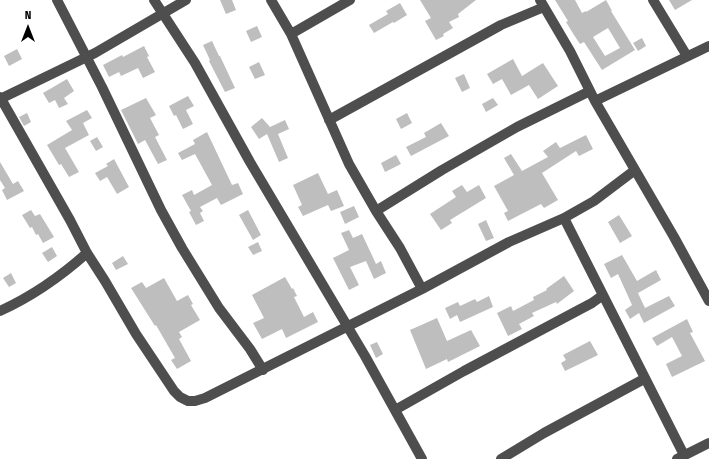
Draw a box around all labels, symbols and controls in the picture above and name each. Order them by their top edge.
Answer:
north arrow [8,8,48,48]
text: N [25,9,31,22]

